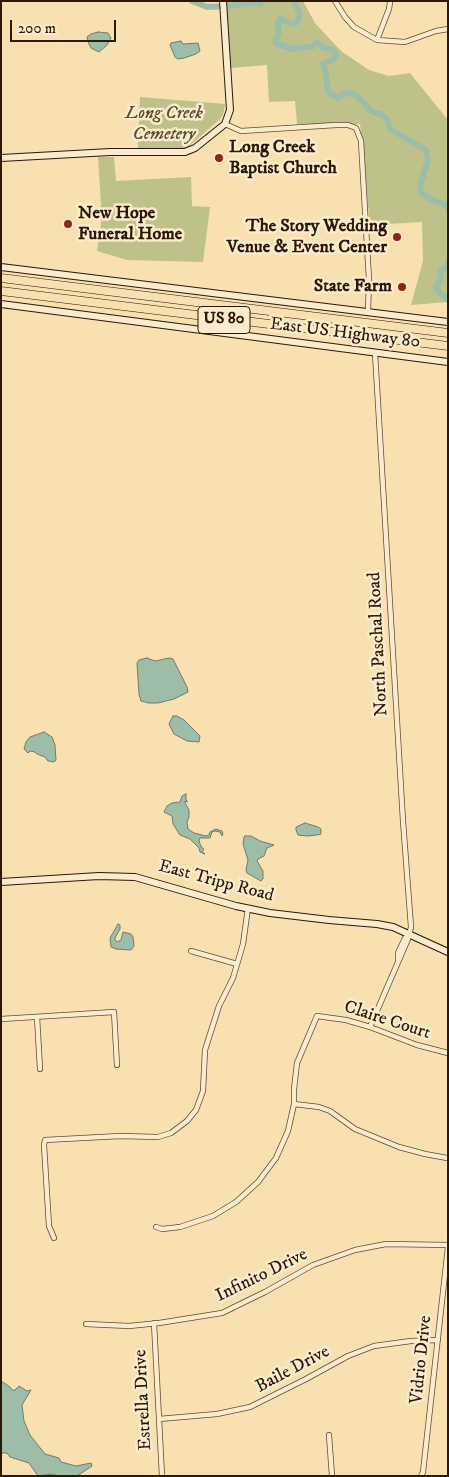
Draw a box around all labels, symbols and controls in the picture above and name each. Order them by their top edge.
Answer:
scale bar [12,10,119,42]
text: 200 m [18,19,56,38]
park label: Long Creek Cemetery [125,103,203,146]
place label: Long Creek Baptist Church [229,137,337,180]
marker: Long Creek Baptist Church [213,152,225,164]
place label: New Hope Funeral Home [78,203,182,245]
place label: The Story Wedding Venue & Event Center [227,216,387,258]
marker: New Hope Funeral Home [62,218,74,230]
marker: The Story Wedding Venue & Event Center [391,231,403,243]
place label: State Farm [314,276,392,298]
marker: State Farm [396,281,408,293]
road number: US 80 [198,306,250,334]
street label: East US Highway 80 [269,314,421,354]
street label: North Paschal Road [364,571,394,717]
street label: East Tripp Road [156,856,276,908]
street label: Claire Court [341,997,433,1045]
street label: Infinito Drive [213,1245,311,1307]
street label: Vidrio Drive [407,1315,437,1405]
street label: Baile Drive [252,1342,334,1398]
street label: Estrella Drive [131,1349,157,1451]

